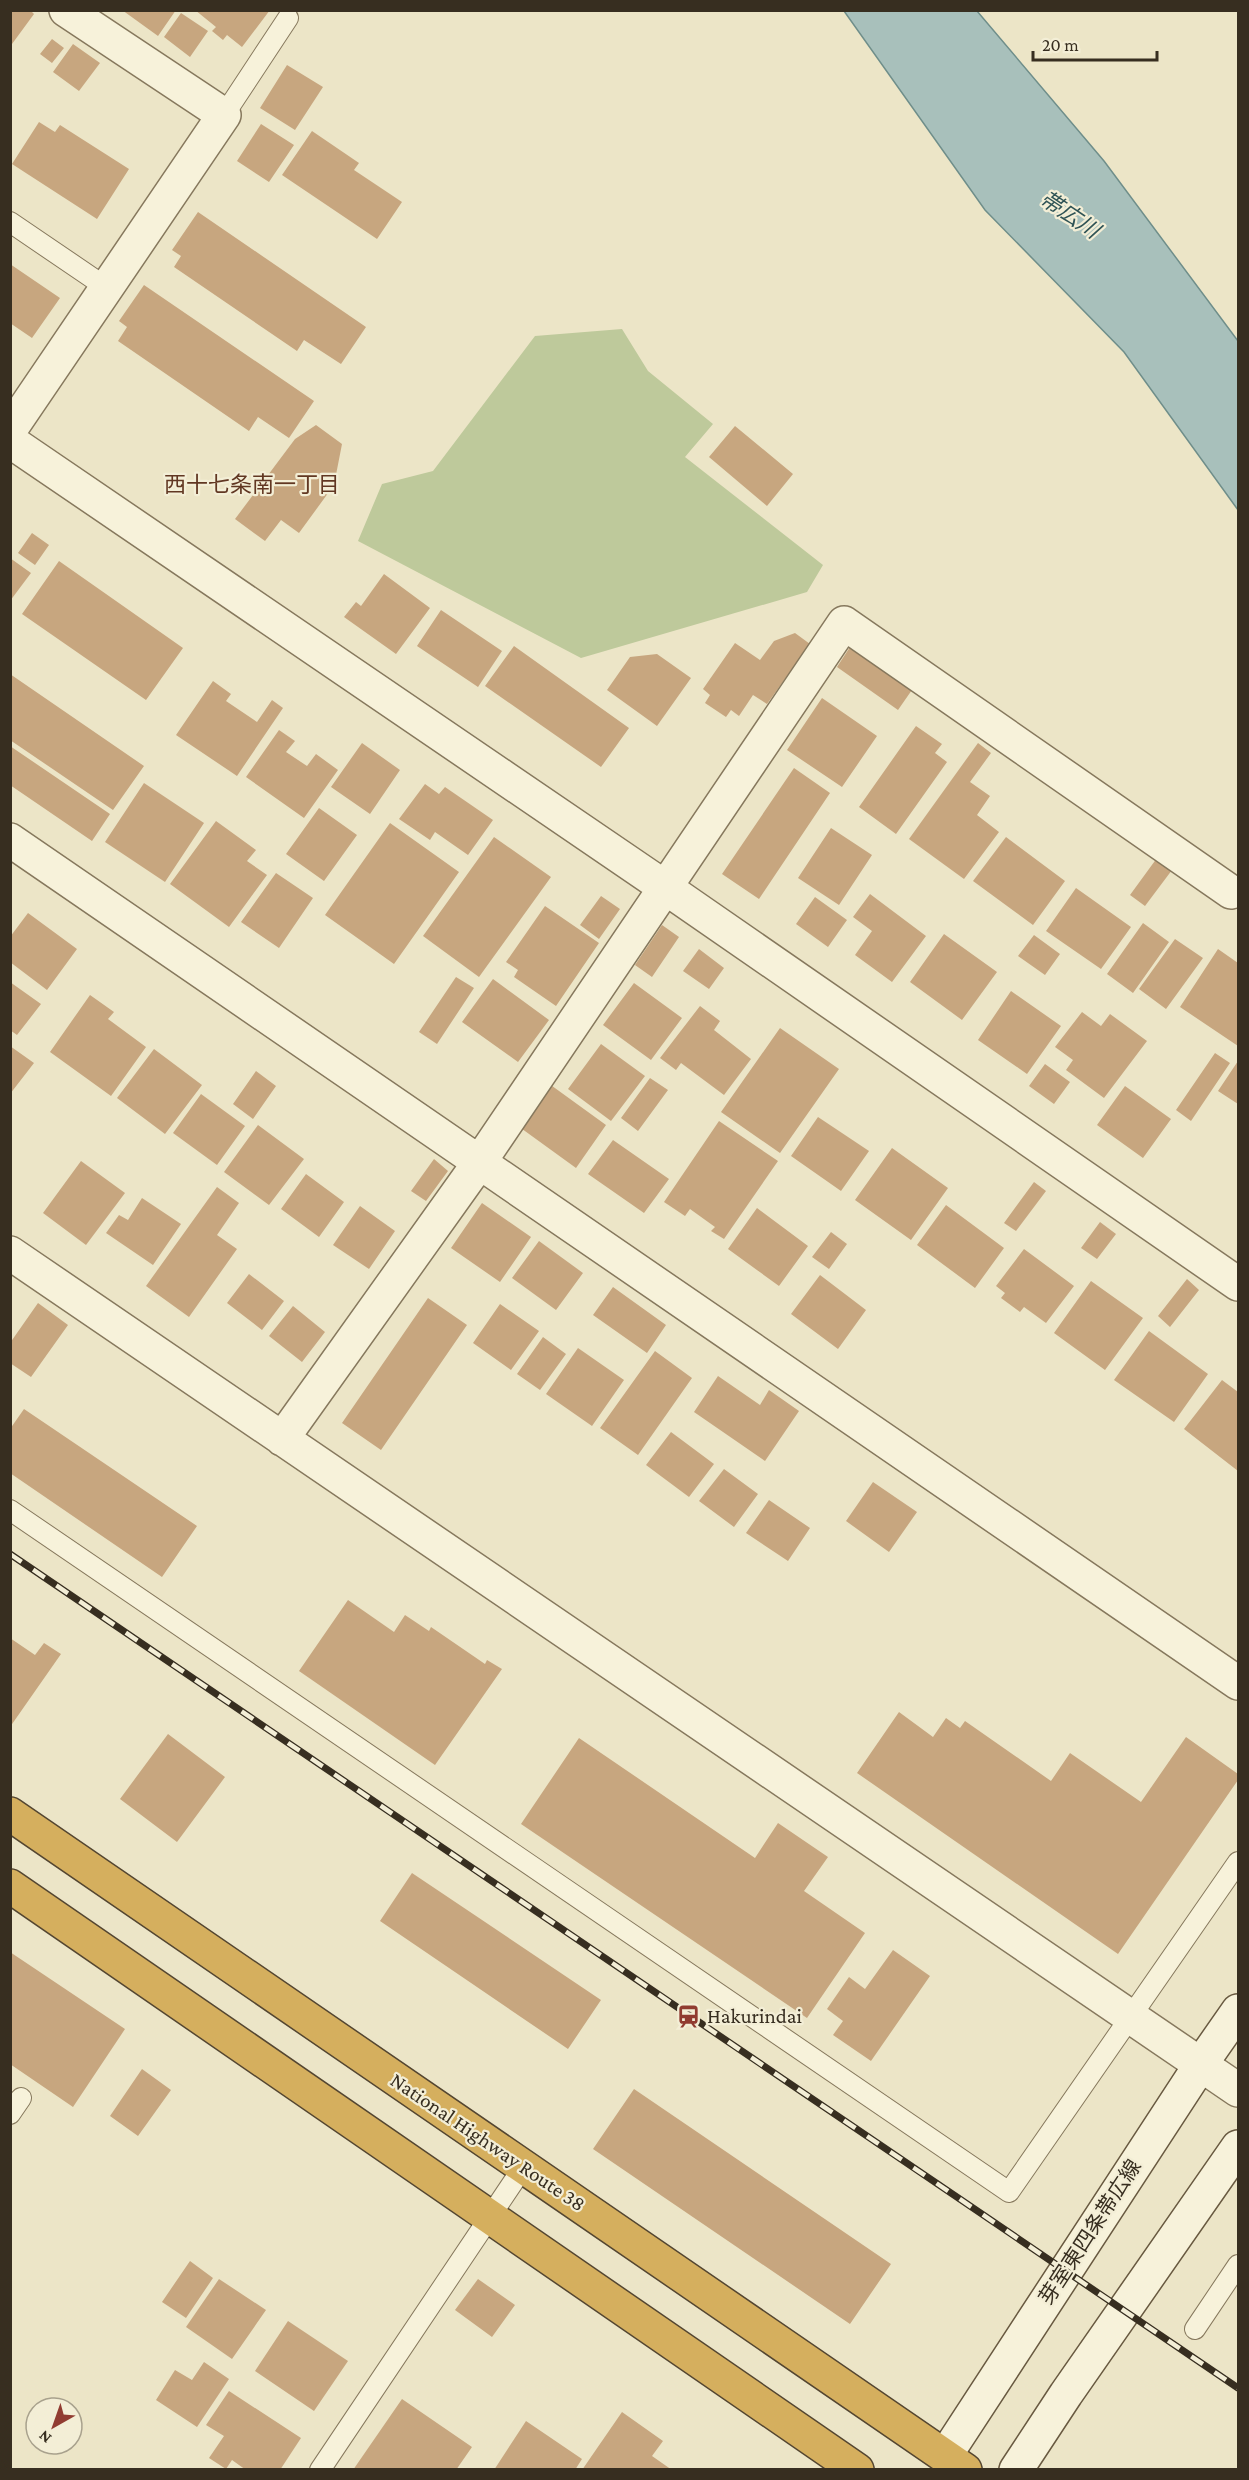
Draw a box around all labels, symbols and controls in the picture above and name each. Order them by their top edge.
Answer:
scale bar [1033,24,1158,62]
text: 20 m [1042,35,1079,55]
water label: 帯広川 [1035,186,1106,244]
district label: 西十七条南一丁目 [164,472,340,497]
station icon: Hakurindai [676,2003,702,2029]
place label: Hakurindai [707,2004,803,2028]
street label: National Highway Route 38 [386,2068,590,2216]
street label: 芽室東四条帯広線 [1034,2155,1146,2309]
north arrow [24,2396,84,2456]
text: N [35,2427,54,2447]

